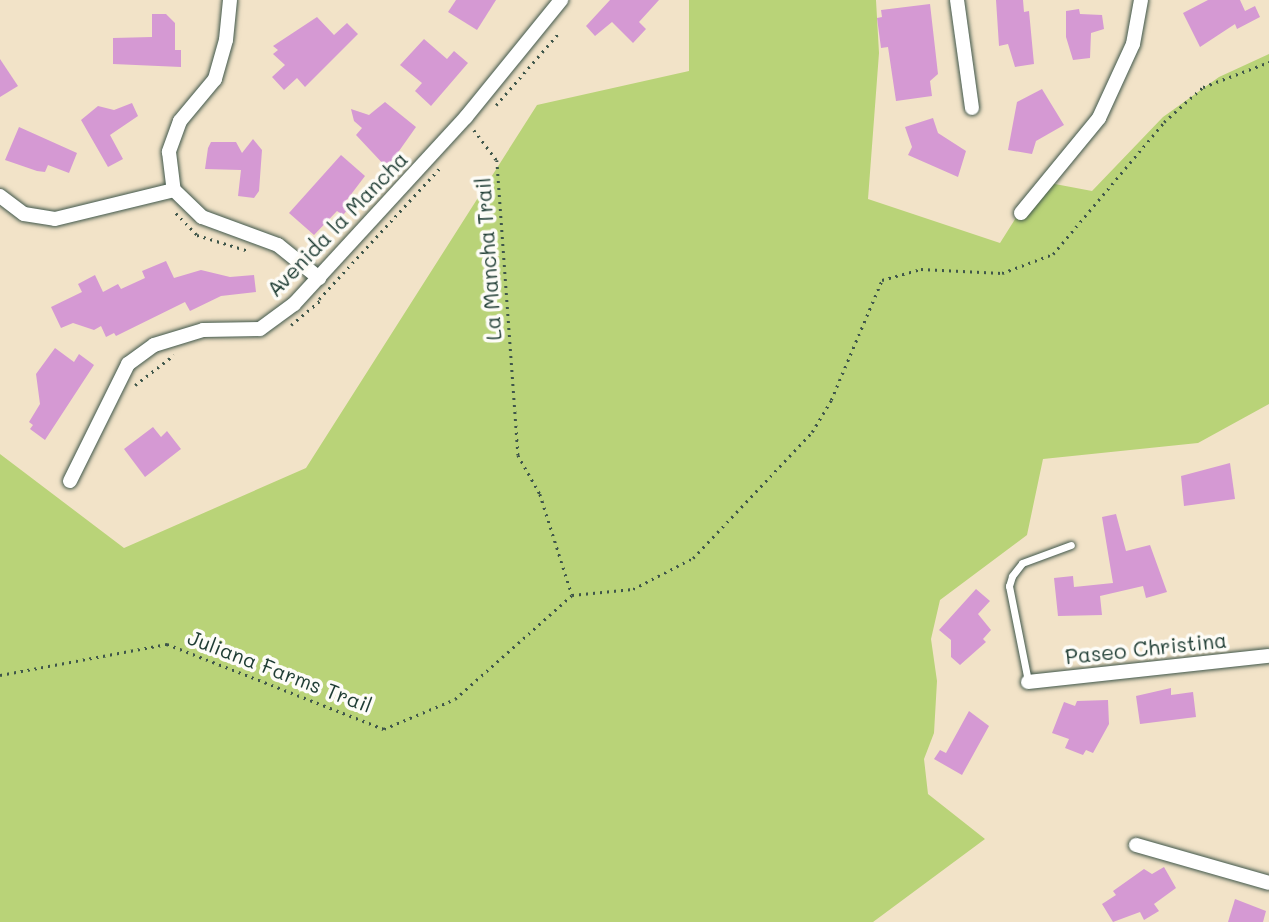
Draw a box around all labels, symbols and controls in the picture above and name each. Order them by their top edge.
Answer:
street label: Avenida la Mancha [261,146,413,302]
street label: La Mancha Trail [470,177,506,341]
street label: Juliana Farms Trail [184,624,376,718]
street label: Paseo Christina [1064,627,1228,669]

